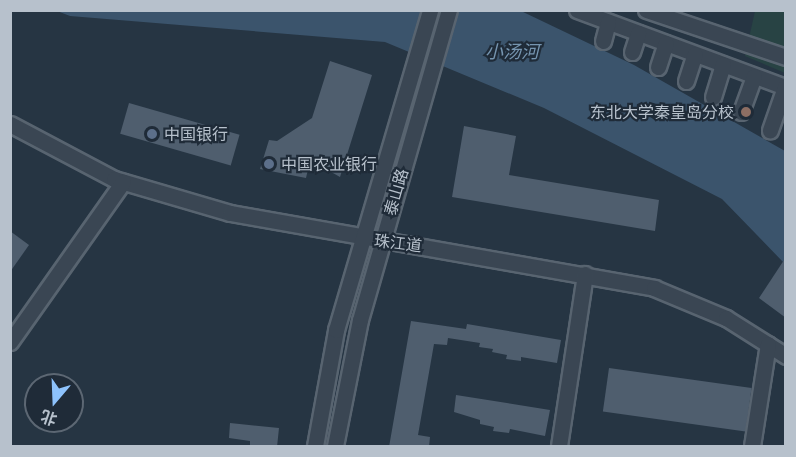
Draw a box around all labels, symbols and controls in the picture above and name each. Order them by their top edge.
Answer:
water label: 小汤河 [485,40,539,62]
place label: 东北大学秦皇岛分校 [590,102,734,122]
marker: 东北大学秦皇岛分校 [739,105,753,119]
place label: 中国银行 [164,124,228,144]
marker: 中国银行 [145,127,159,141]
place label: 中国农业银行 [281,154,377,174]
marker: 中国农业银行 [262,157,276,171]
street label: 泰山路 [380,166,412,218]
street label: 珠江道 [373,231,423,255]
north arrow [24,373,84,433]
text: 北 [38,407,59,430]

